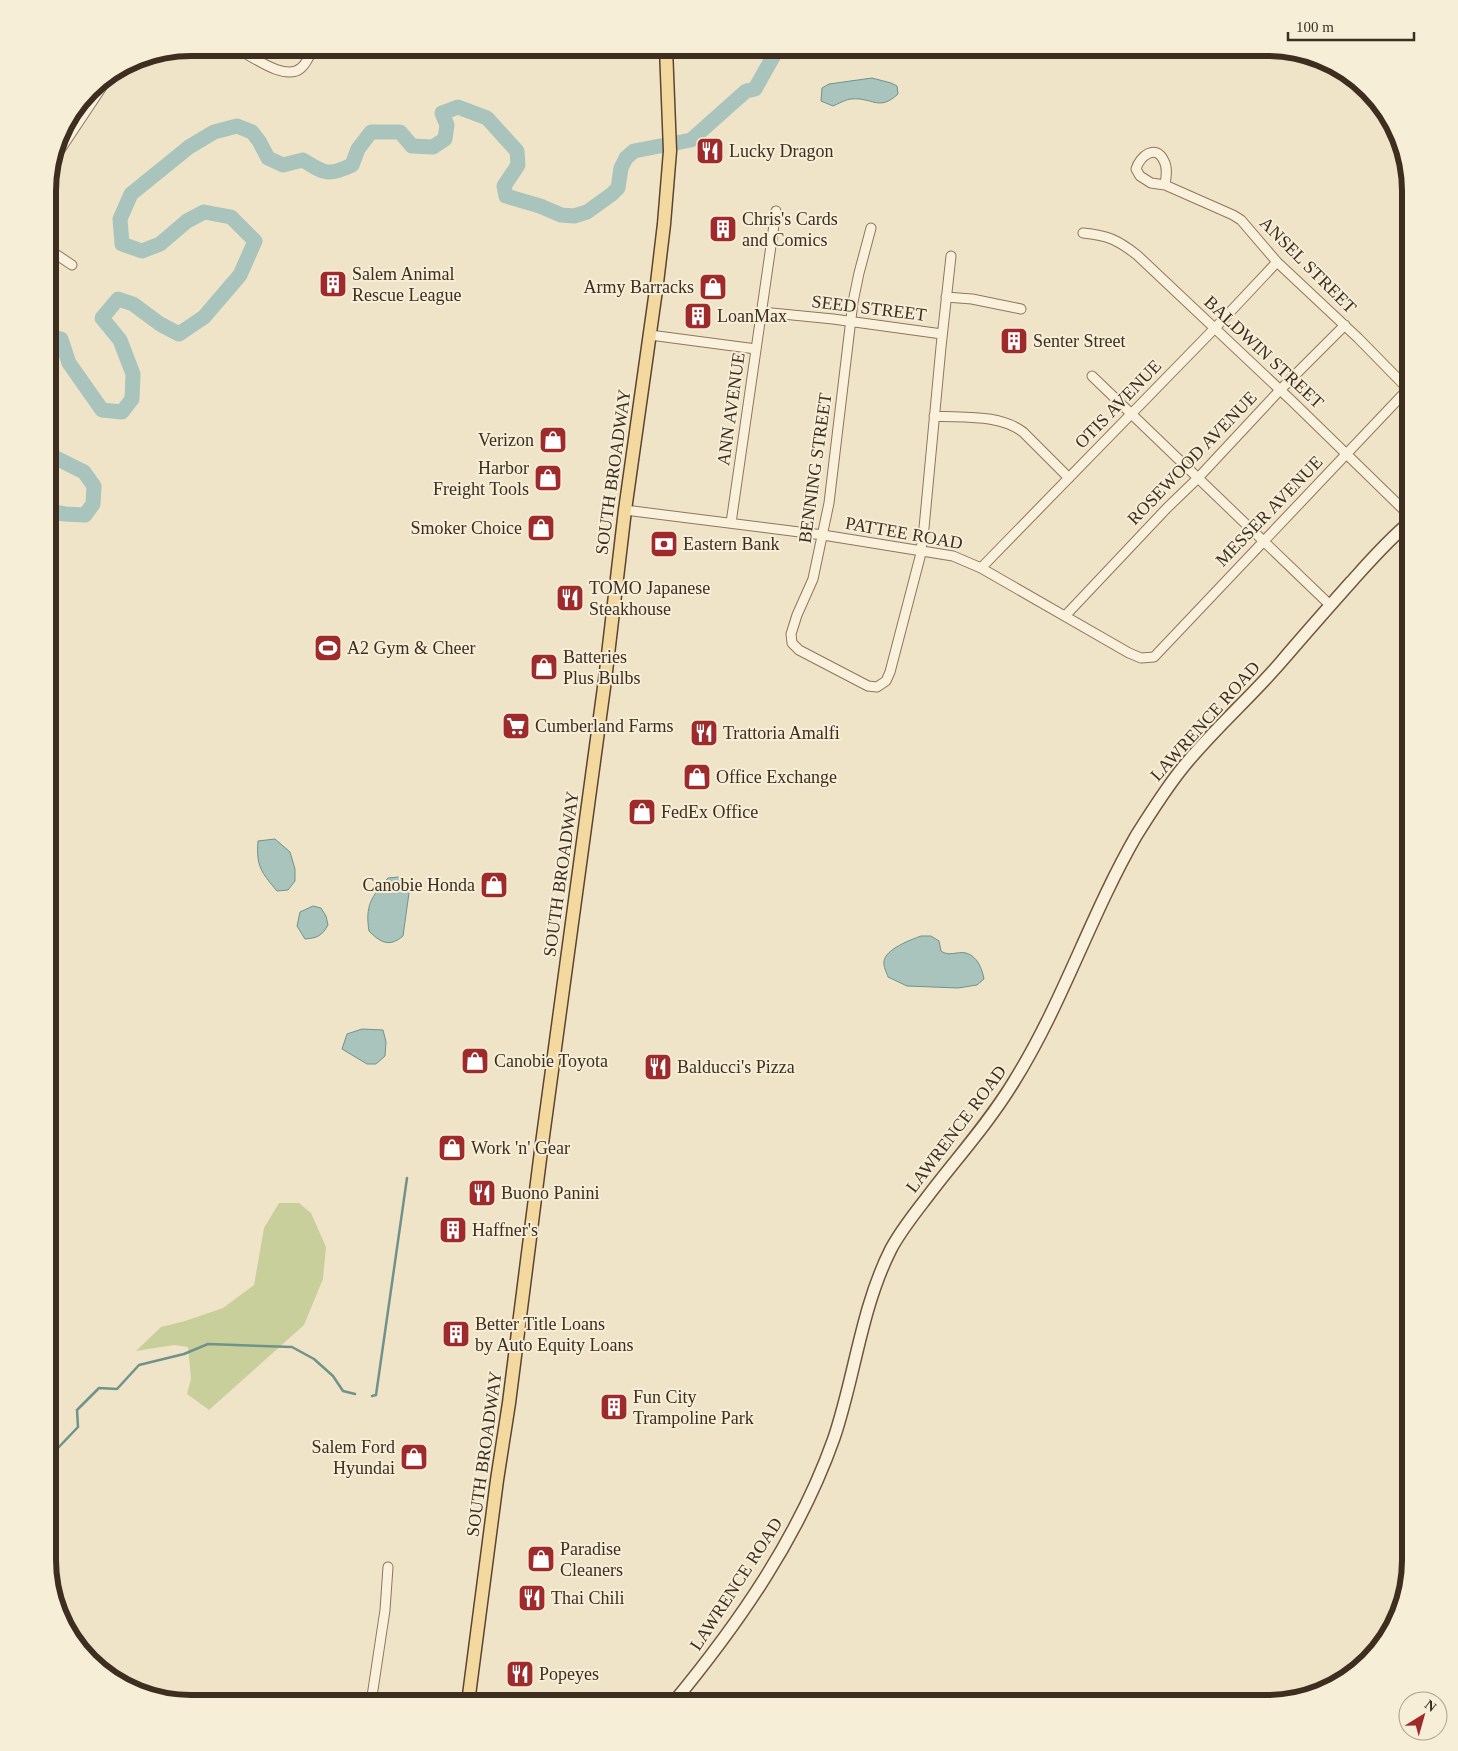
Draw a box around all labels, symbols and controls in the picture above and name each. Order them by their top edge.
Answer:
scale bar [1288,10,1414,42]
text: 100 m [1296,19,1334,35]
restaurant icon: Lucky Dragon [695,136,725,166]
place label: Lucky Dragon [729,141,833,161]
place label: Chris's Cards and Comics [742,209,838,250]
street label: ANSEL STREET [1256,213,1360,317]
building icon: Chris's Cards and Comics [708,214,738,244]
place label: Salem Animal Rescue League [352,264,461,305]
building icon: Salem Animal Rescue League [318,269,348,299]
shop icon: Army Barracks [698,272,728,302]
place label: Army Barracks [584,277,694,297]
street label: SEED STREET [810,291,928,325]
street label: BALDWIN STREET [1200,292,1328,412]
building icon: LoanMax [683,301,713,331]
place label: LoanMax [717,306,787,326]
building icon: Senter Street [999,326,1029,356]
place label: Senter Street [1033,331,1125,351]
street label: ANN AVENUE [713,351,749,467]
street label: OTIS AVENUE [1071,356,1165,452]
street label: ROSEWOOD AVENUE [1123,387,1261,529]
street label: SOUTH BROADWAY [591,388,635,556]
street label: BENNING STREET [795,392,835,544]
shop icon: Verizon [538,425,568,455]
place label: Verizon [478,430,534,450]
street label: MESSER AVENUE [1211,452,1327,570]
place label: Harbor Freight Tools [433,458,529,499]
shop icon: Harbor Freight Tools [533,463,563,493]
shop icon: Smoker Choice [526,513,556,543]
street label: PATTEE ROAD [844,513,964,553]
place label: Smoker Choice [411,518,522,538]
bank icon: Eastern Bank [649,529,679,559]
place label: Eastern Bank [683,534,779,554]
place label: TOMO Japanese Steakhouse [589,578,710,619]
restaurant icon: TOMO Japanese Steakhouse [555,583,585,613]
sports icon: A2 Gym & Cheer [313,633,343,663]
place label: A2 Gym & Cheer [347,638,475,658]
place label: Batteries Plus Bulbs [563,647,641,688]
shop icon: Batteries Plus Bulbs [529,652,559,682]
street label: LAWRENCE ROAD [1146,657,1264,785]
supermarket icon: Cumberland Farms [501,711,531,741]
place label: Cumberland Farms [535,716,673,736]
restaurant icon: Trattoria Amalfi [689,718,719,748]
place label: Trattoria Amalfi [723,723,840,743]
shop icon: Office Exchange [682,762,712,792]
place label: Office Exchange [716,767,837,787]
street label: SOUTH BROADWAY [539,790,583,958]
shop icon: FedEx Office [627,797,657,827]
place label: FedEx Office [661,802,758,822]
shop icon: Canobie Honda [479,870,509,900]
place label: Canobie Honda [363,875,475,895]
shop icon: Canobie Toyota [460,1046,490,1076]
place label: Canobie Toyota [494,1051,608,1071]
restaurant icon: Balducci's Pizza [643,1052,673,1082]
place label: Balducci's Pizza [677,1057,795,1077]
street label: LAWRENCE ROAD [902,1061,1010,1197]
shop icon: Work 'n' Gear [437,1133,467,1163]
place label: Work 'n' Gear [471,1138,570,1158]
restaurant icon: Buono Panini [467,1178,497,1208]
place label: Buono Panini [501,1183,600,1203]
building icon: Haffner's [438,1215,468,1245]
place label: Haffner's [472,1220,538,1240]
place label: Better Title Loans by Auto Equity Loans [475,1314,634,1355]
building icon: Better Title Loans by Auto Equity Loans [441,1319,471,1349]
street label: SOUTH BROADWAY [462,1370,506,1538]
place label: Fun City Trampoline Park [633,1387,754,1428]
building icon: Fun City Trampoline Park [599,1392,629,1422]
place label: Salem Ford Hyundai [312,1437,395,1478]
shop icon: Salem Ford Hyundai [399,1442,429,1472]
street label: LAWRENCE ROAD [686,1514,786,1654]
place label: Paradise Cleaners [560,1539,623,1580]
shop icon: Paradise Cleaners [526,1544,556,1574]
restaurant icon: Thai Chili [517,1583,547,1613]
place label: Thai Chili [551,1588,625,1608]
restaurant icon: Popeyes [505,1659,535,1689]
place label: Popeyes [539,1664,599,1684]
north arrow [1398,1691,1448,1741]
text: N [1422,1697,1439,1715]

